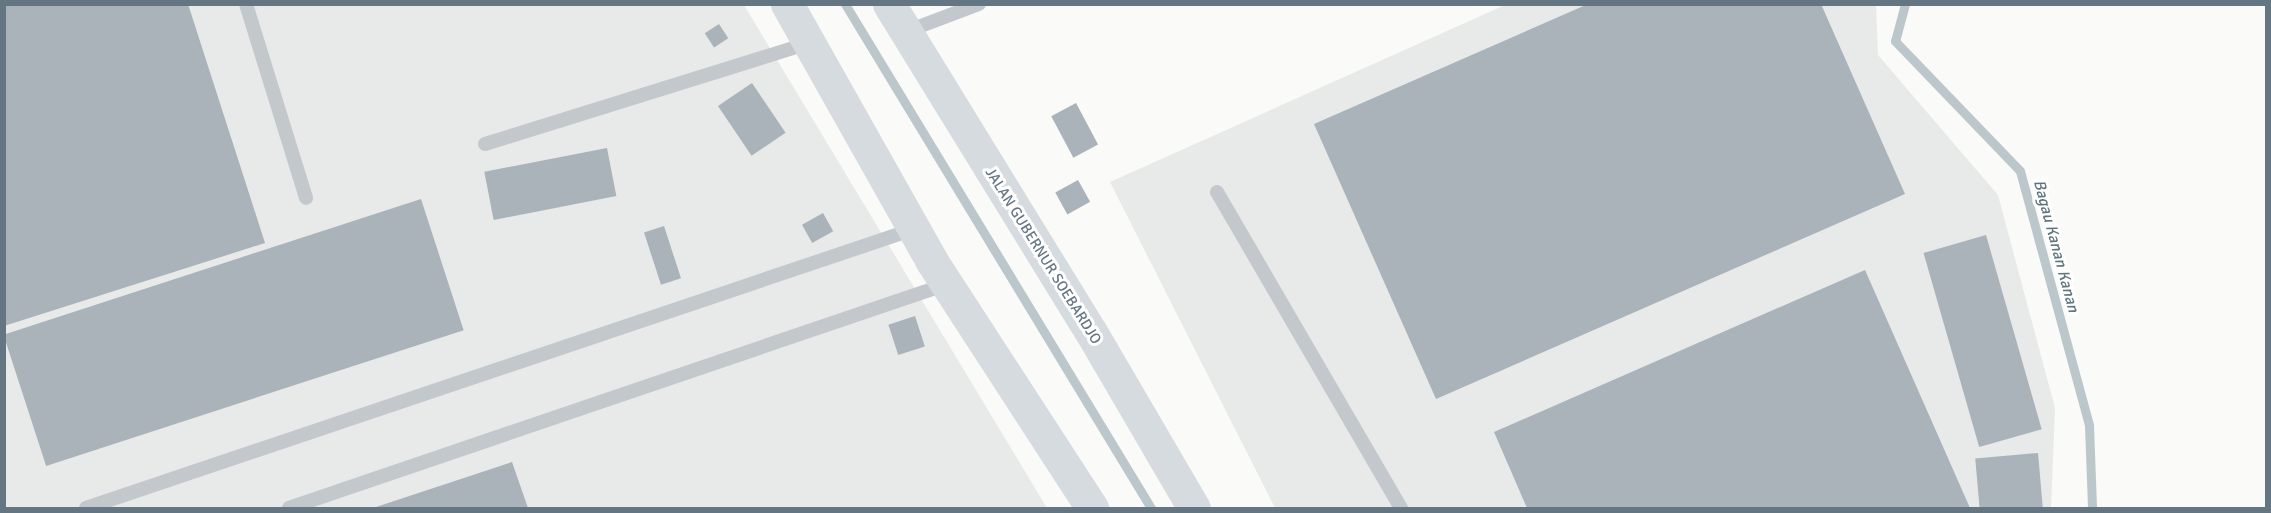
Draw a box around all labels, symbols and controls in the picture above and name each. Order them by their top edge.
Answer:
street label: JALAN GUBERNUR SOEBARDJO [981,165,1105,347]
water label: Bagau Kanan Kanan [2029,178,2083,314]

